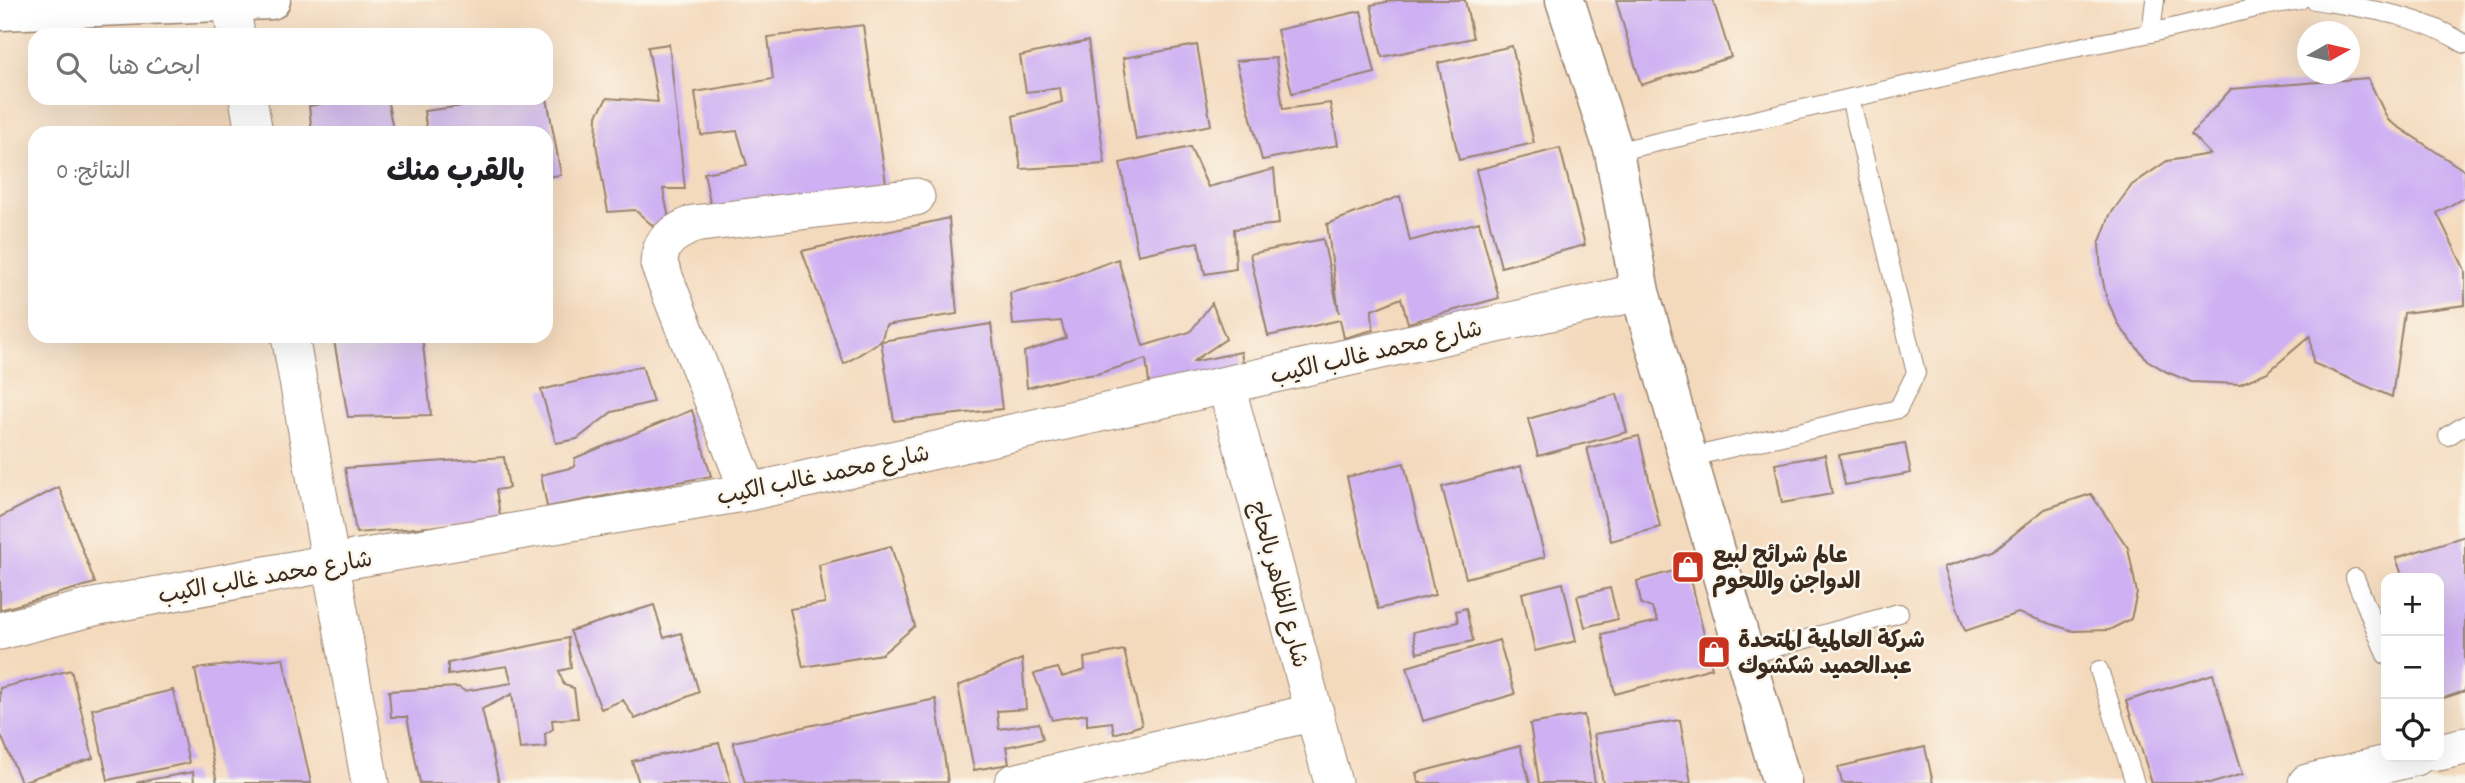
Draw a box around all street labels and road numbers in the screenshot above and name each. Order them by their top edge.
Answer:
street label: شارع محمد غالب الكيب [1267,314,1486,395]
street label: شارع محمد غالب الكيب [714,439,933,516]
street label: شارع الظاهر بالحاج [1238,498,1315,672]
street label: شارع محمد غالب الكيب [156,544,375,615]

